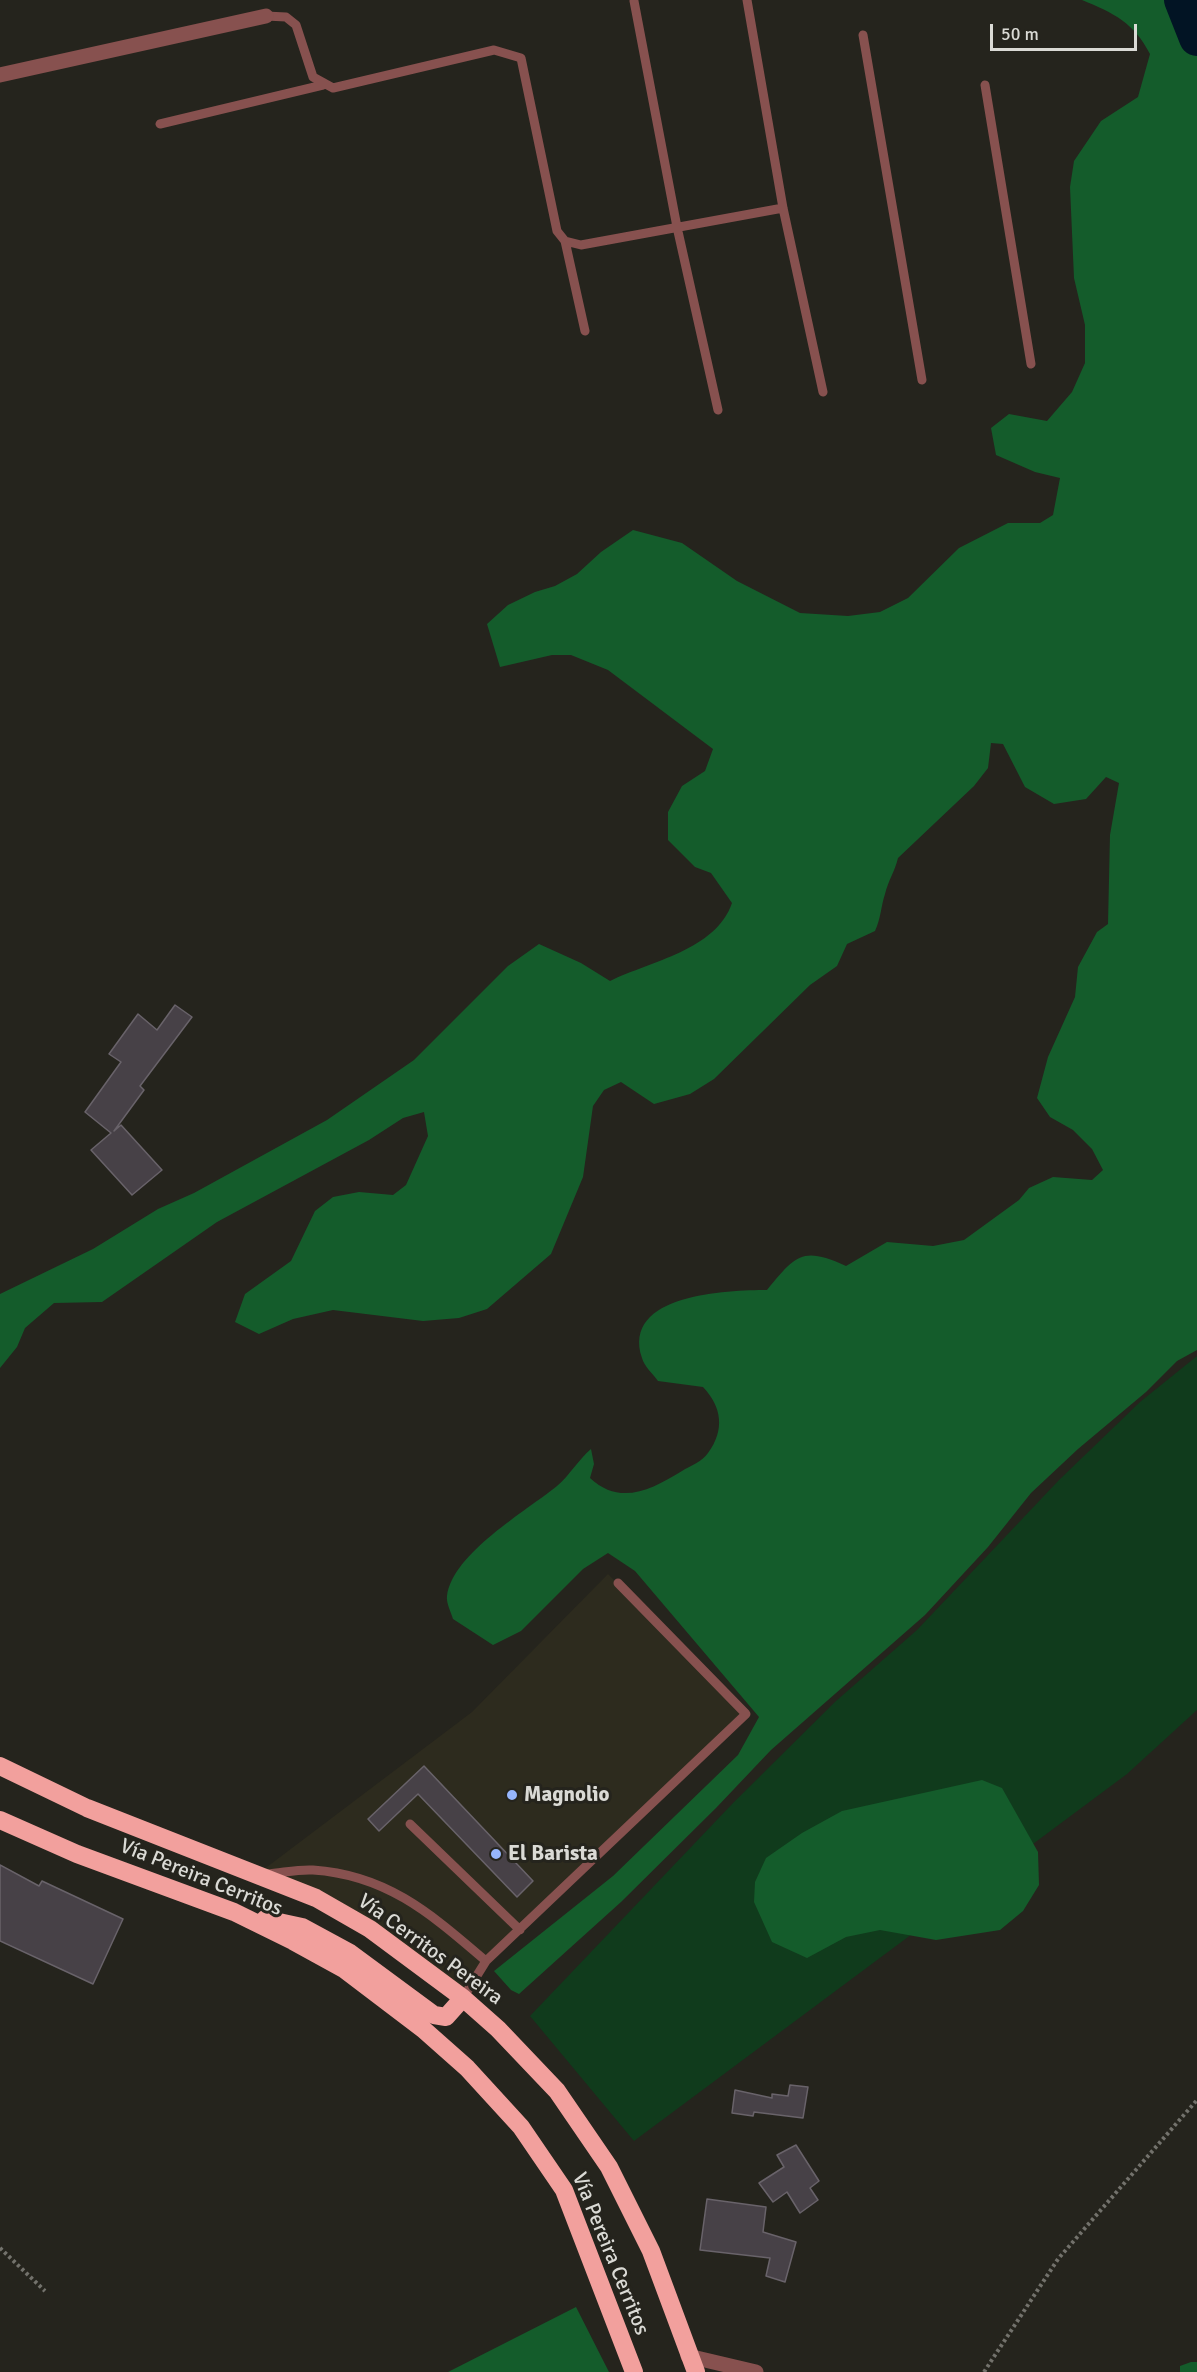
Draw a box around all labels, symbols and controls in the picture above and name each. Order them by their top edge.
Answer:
scale bar [993,12,1140,50]
text: 50 m [1001,23,1039,45]
place label: Magnolio [524,1782,609,1808]
marker: Magnolio [505,1788,519,1802]
street label: Vía Pereira Cerritos [116,1834,286,1922]
place label: El Barista [508,1841,598,1867]
marker: El Barista [489,1847,503,1861]
street label: Vía Cerritos Pereira [353,1889,507,2011]
street label: Vía Pereira Cerritos [566,2169,654,2339]

